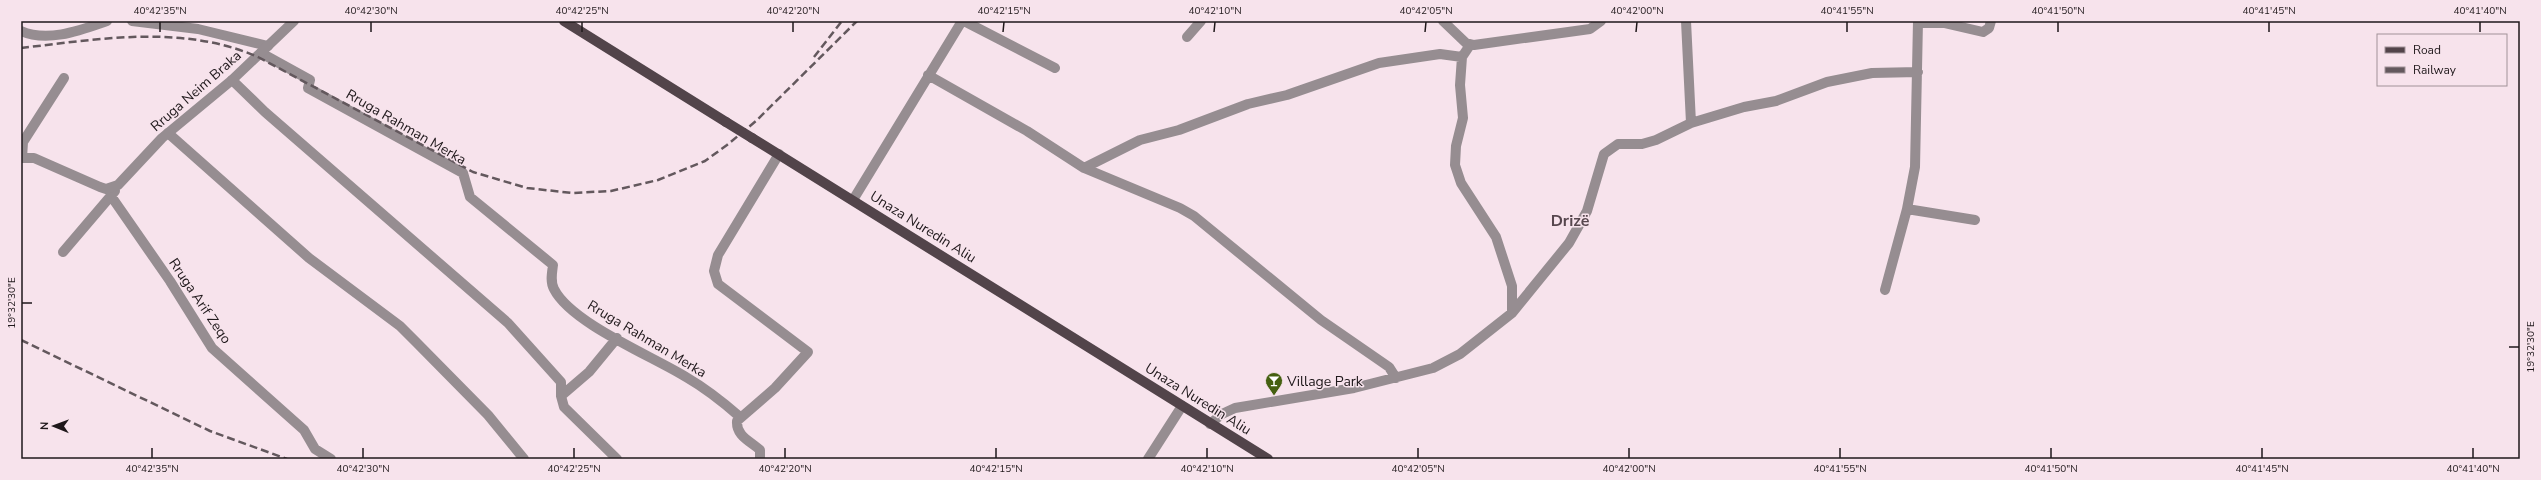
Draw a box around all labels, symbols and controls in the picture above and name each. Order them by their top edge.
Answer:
text: 40°42'35"N [133,4,187,18]
text: 40°42'30"N [344,4,398,18]
text: 40°42'25"N [555,4,609,18]
text: 40°42'20"N [766,4,820,18]
text: 40°42'15"N [977,4,1031,18]
text: 40°42'10"N [1188,4,1242,18]
text: 40°42'05"N [1399,4,1453,18]
text: 40°42'00"N [1610,4,1664,18]
text: 40°41'55"N [1820,4,1874,18]
text: 40°41'50"N [2031,4,2085,18]
text: 40°41'45"N [2242,4,2296,18]
text: 40°41'40"N [2453,4,2507,18]
legend [2377,34,2507,86]
text: Road [2413,42,2441,58]
street label: Rruga Neim Braka [147,46,245,136]
text: Railway [2413,62,2457,78]
street label: Rruga Rahman Merka [342,85,470,169]
street label: Unaza Nuredin Aliu [866,187,980,267]
district label: Drizë [1551,210,1590,232]
street label: Rruga Arif Zeqo [164,254,236,348]
text: 19°32'30"E [5,277,19,329]
street label: Rruga Rahman Merka [584,296,710,382]
text: 19°32'30"E [2524,321,2538,373]
street label: Unaza Nuredin Aliu [1141,359,1255,439]
bar icon: Village Park [1264,371,1284,396]
place label: Village Park [1286,372,1364,391]
north arrow [34,406,74,446]
text: N [37,422,52,430]
text: 40°42'35"N [125,462,179,476]
text: 40°42'30"N [336,462,390,476]
text: 40°42'25"N [547,462,601,476]
text: 40°42'20"N [758,462,812,476]
text: 40°42'15"N [969,462,1023,476]
text: 40°42'10"N [1180,462,1234,476]
text: 40°42'05"N [1391,462,1445,476]
text: 40°42'00"N [1602,462,1656,476]
text: 40°41'55"N [1813,462,1867,476]
text: 40°41'50"N [2024,462,2078,476]
text: 40°41'45"N [2235,462,2289,476]
text: 40°41'40"N [2446,462,2500,476]

